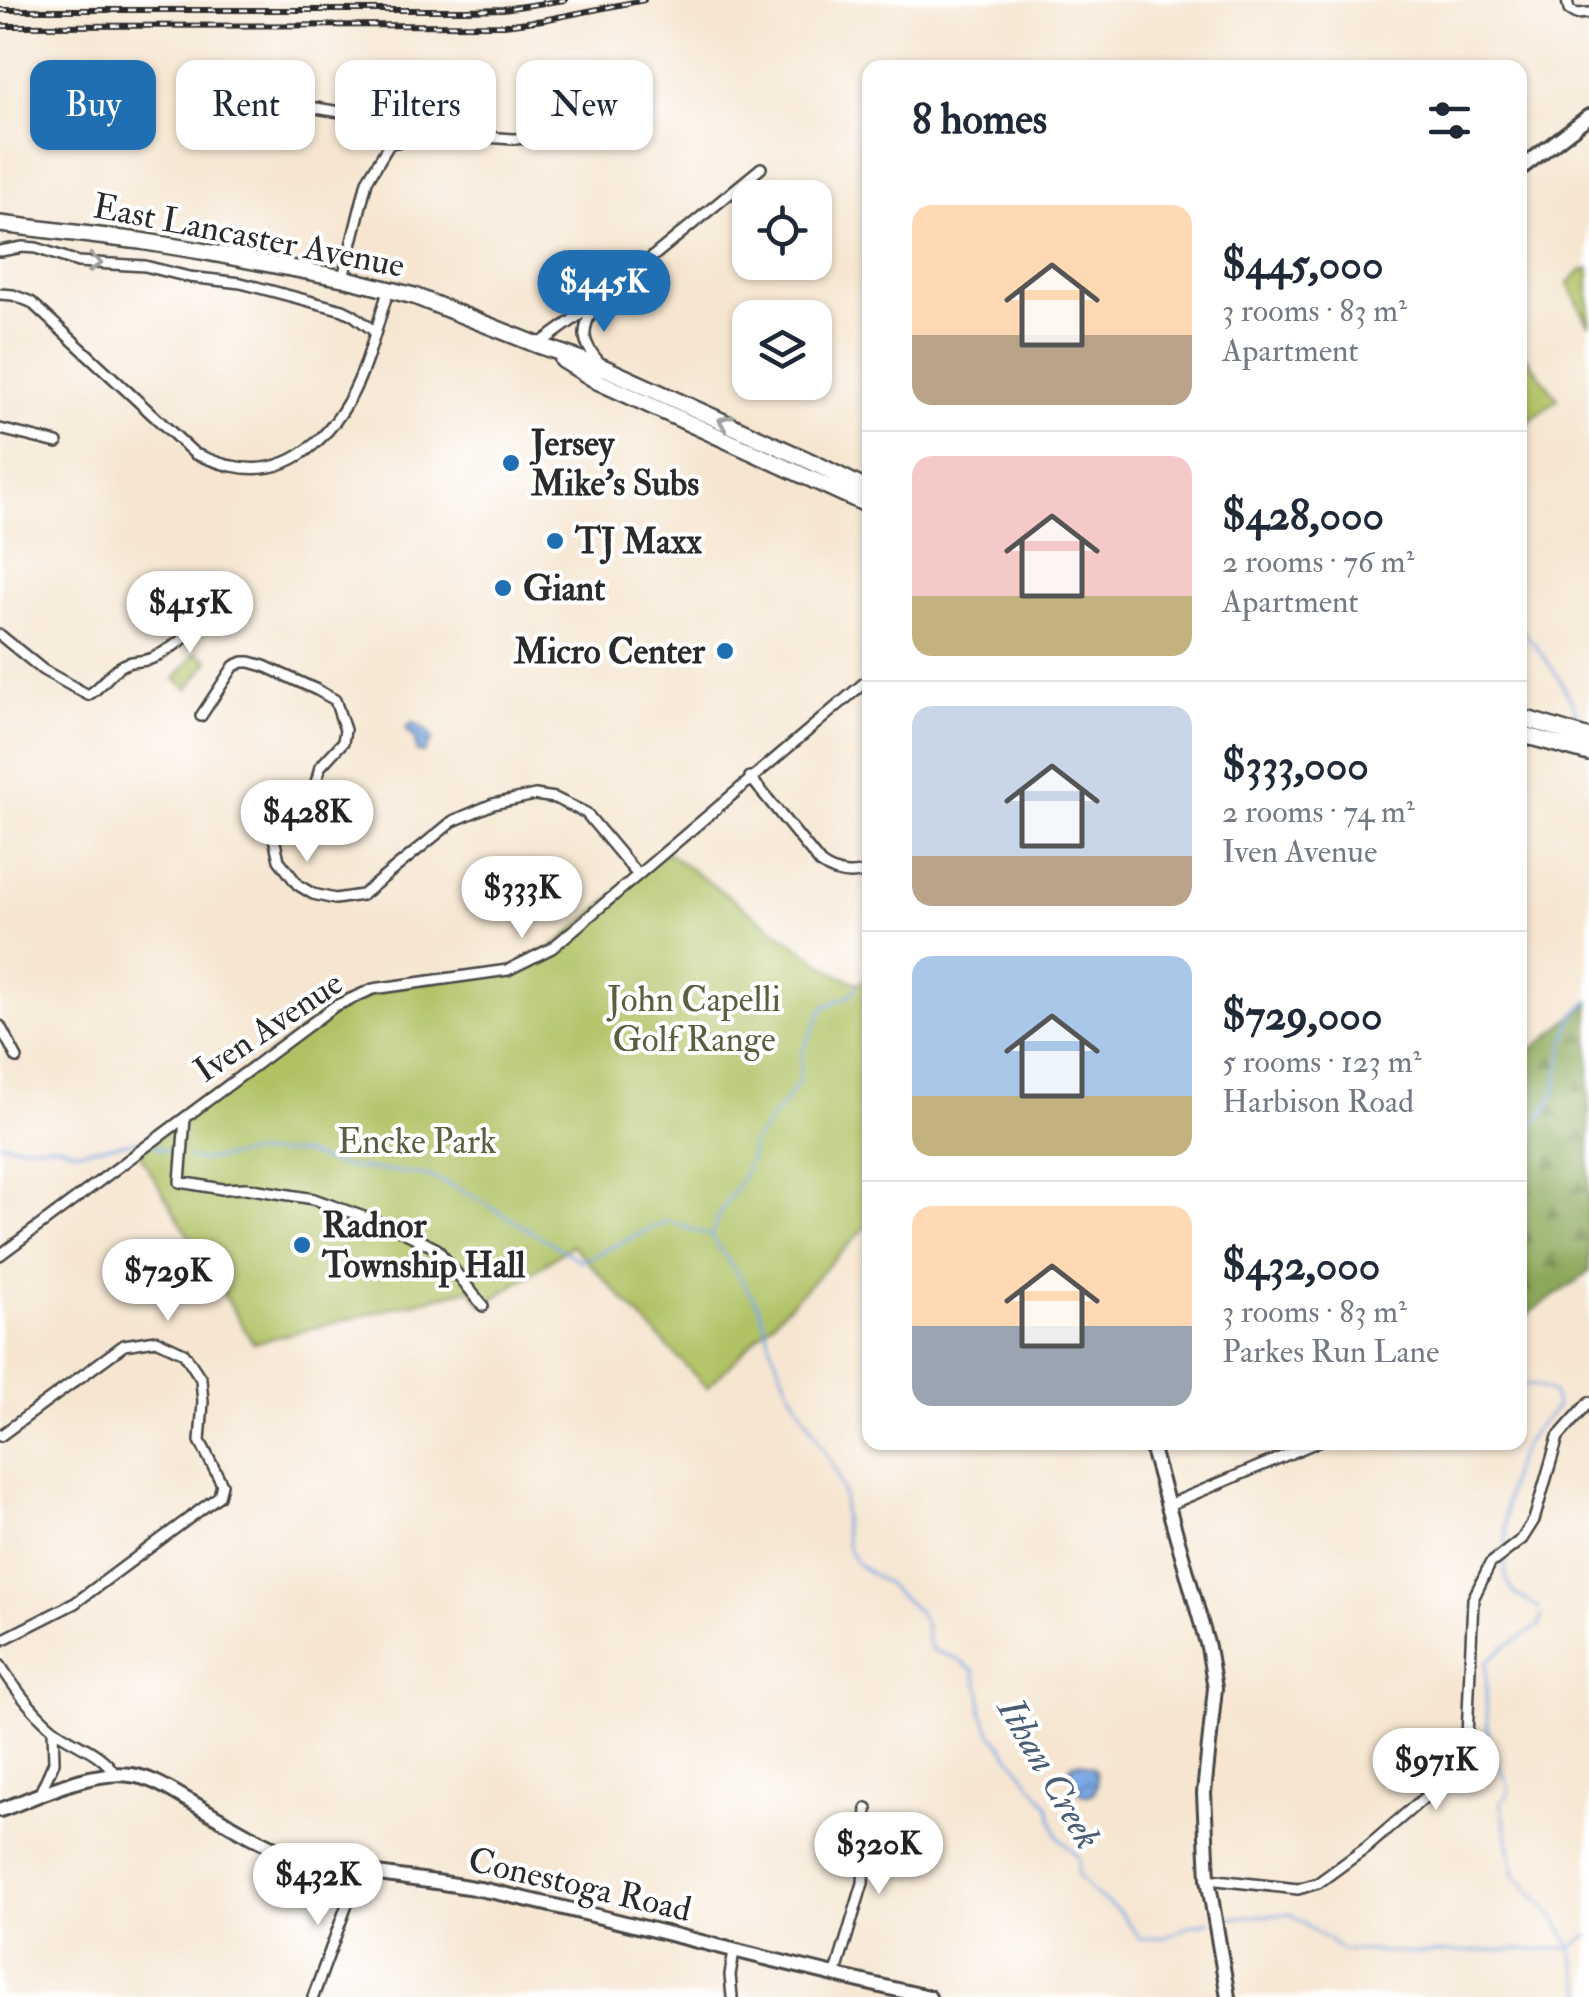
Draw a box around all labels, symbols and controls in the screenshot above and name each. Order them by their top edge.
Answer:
chip: Buy [30,60,156,150]
chip: Rent [176,60,315,150]
chip: Filters [335,60,496,150]
chip: New [516,60,653,150]
icon: filters [1422,93,1477,148]
text: 8 homes [912,94,1047,146]
map controls [732,180,832,400]
button: locate [732,180,832,280]
street label: East Lancaster Avenue [89,184,408,288]
text: $445,000 [1222,239,1383,291]
icon: home [992,245,1112,365]
pin: $445K [534,250,674,335]
one-way arrow [87,252,103,274]
text: $445K [559,262,649,302]
text: 3 rooms · 83 m² [1222,291,1407,331]
button: layers [732,300,832,400]
text: Apartment [1222,331,1359,371]
one-way arrow [717,415,735,435]
place label: Jersey Mike's Subs [529,422,699,506]
marker: Jersey Mike's Subs [500,452,522,474]
text: $428,000 [1222,490,1384,542]
icon: home [992,496,1112,616]
place label: TJ Maxx [574,520,702,565]
marker: TJ Maxx [544,530,566,552]
text: 2 rooms · 76 m² [1222,542,1415,582]
place label: Giant [523,567,606,611]
pin: $415K [120,571,260,656]
marker: Giant [492,577,514,599]
text: Apartment [1222,582,1359,622]
text: $415K [148,583,232,623]
place label: Micro Center [513,630,706,674]
marker: Micro Center [714,640,736,662]
text: $333,000 [1222,740,1369,792]
icon: home [992,746,1112,866]
pin: $428K [237,780,377,865]
text: $428K [263,792,351,832]
text: 2 rooms · 74 m² [1222,792,1415,832]
text: Iven Avenue [1222,832,1377,872]
pin: $333K [452,856,592,941]
text: $333K [483,868,561,908]
street label: Iven Avenue [186,961,351,1093]
park label: John Capelli Golf Range [606,978,781,1062]
text: $729,000 [1222,990,1382,1042]
icon: home [992,996,1112,1116]
text: 5 rooms · 123 m² [1222,1042,1421,1082]
text: Harbison Road [1222,1082,1414,1122]
park label: Encke Park [337,1120,497,1164]
place label: Radnor Township Hall [321,1204,526,1288]
marker: Radnor Township Hall [291,1234,313,1256]
pin: $729K [98,1239,238,1324]
text: $432,000 [1222,1240,1380,1292]
icon: home [992,1246,1112,1366]
text: $729K [124,1251,212,1291]
text: 3 rooms · 83 m² [1222,1292,1407,1332]
text: Parkes Run Lane [1222,1332,1439,1372]
water label: Ithan Creek [986,1687,1112,1858]
pin: $971K [1366,1728,1506,1813]
text: $971K [1395,1740,1477,1780]
pin: $320K [809,1812,949,1897]
text: $320K [836,1824,922,1864]
street label: Conestoga Road [464,1838,696,1932]
pin: $432K [248,1843,388,1928]
text: $432K [275,1855,361,1895]

